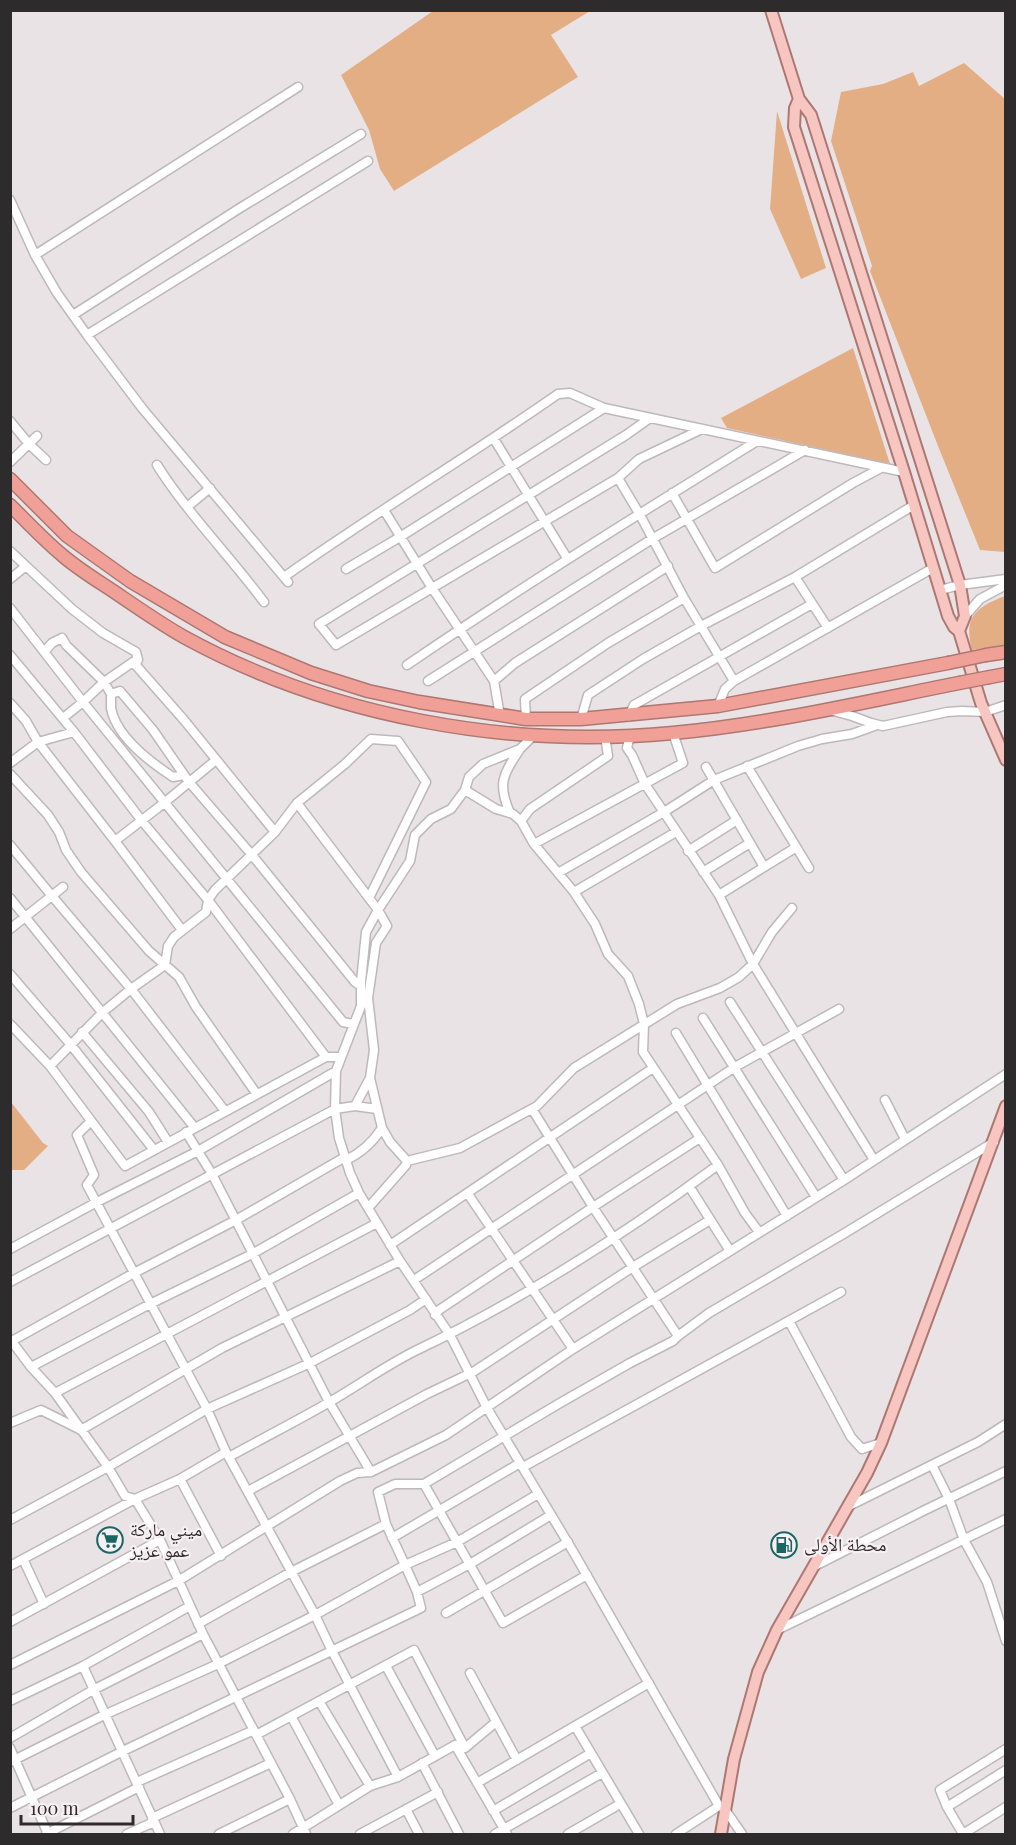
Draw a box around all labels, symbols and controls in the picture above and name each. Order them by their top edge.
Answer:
place label: ميني ماركة عمو عزيز [129,1517,202,1562]
supermarket icon: ميني ماركة عمو عزيز [95,1525,125,1555]
fuel station icon: محطة الأولى [769,1530,799,1560]
place label: محطة الأولى [804,1532,886,1556]
scale bar [21,1788,134,1826]
text: 100 m [30,1796,79,1820]

